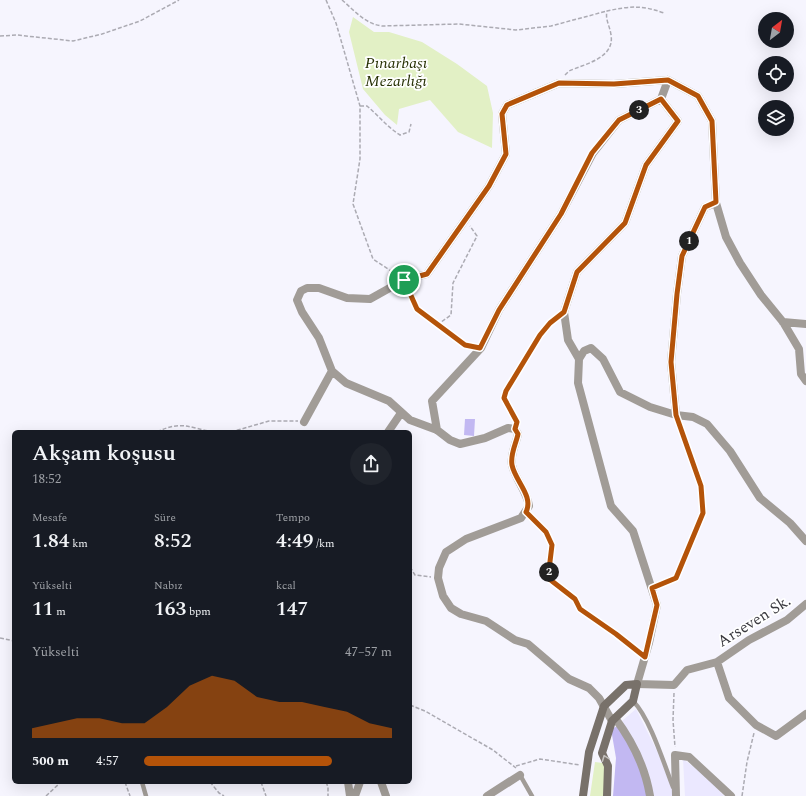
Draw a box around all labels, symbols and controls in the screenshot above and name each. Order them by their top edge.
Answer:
north arrow [758,12,794,48]
map controls [758,12,794,136]
park label: Pınarbaşı Mezarlığı [365,51,428,93]
button: locate [758,56,794,92]
pin: 3 [629,100,649,120]
button: layers [758,100,794,136]
text: 3 [636,101,642,118]
pin: 1 [679,231,699,251]
text: 1 [686,232,692,249]
pin [387,263,421,297]
icon: arrive [393,269,415,291]
text: Akşam koşusu [32,437,176,470]
button: share [350,443,392,485]
text: 18:52 [32,469,61,489]
text: Mesafe [32,509,67,526]
text: Süre [154,509,176,526]
text: Tempo [276,509,310,526]
text: 1.84 [32,526,69,556]
text: 8:52 [154,526,191,556]
text: 4:49 [276,526,313,556]
text: km [69,535,88,552]
text: /km [313,535,335,552]
pin: 2 [539,562,559,582]
text: 2 [546,563,552,580]
text: Yükselti [32,577,72,594]
text: Nabız [154,577,183,594]
text: kcal [276,577,296,594]
street label: Arseven Sk. [713,589,795,653]
text: 11 [32,594,53,624]
text: 163 [154,594,186,624]
text: 147 [276,594,308,624]
text: m [53,603,66,620]
text: bpm [186,603,211,620]
text: Yükselti [32,642,79,662]
text: 47–57 m [345,642,392,662]
text: 500 m [32,751,69,771]
text: 4:57 [96,751,119,771]
one-way arrow [601,754,610,761]

